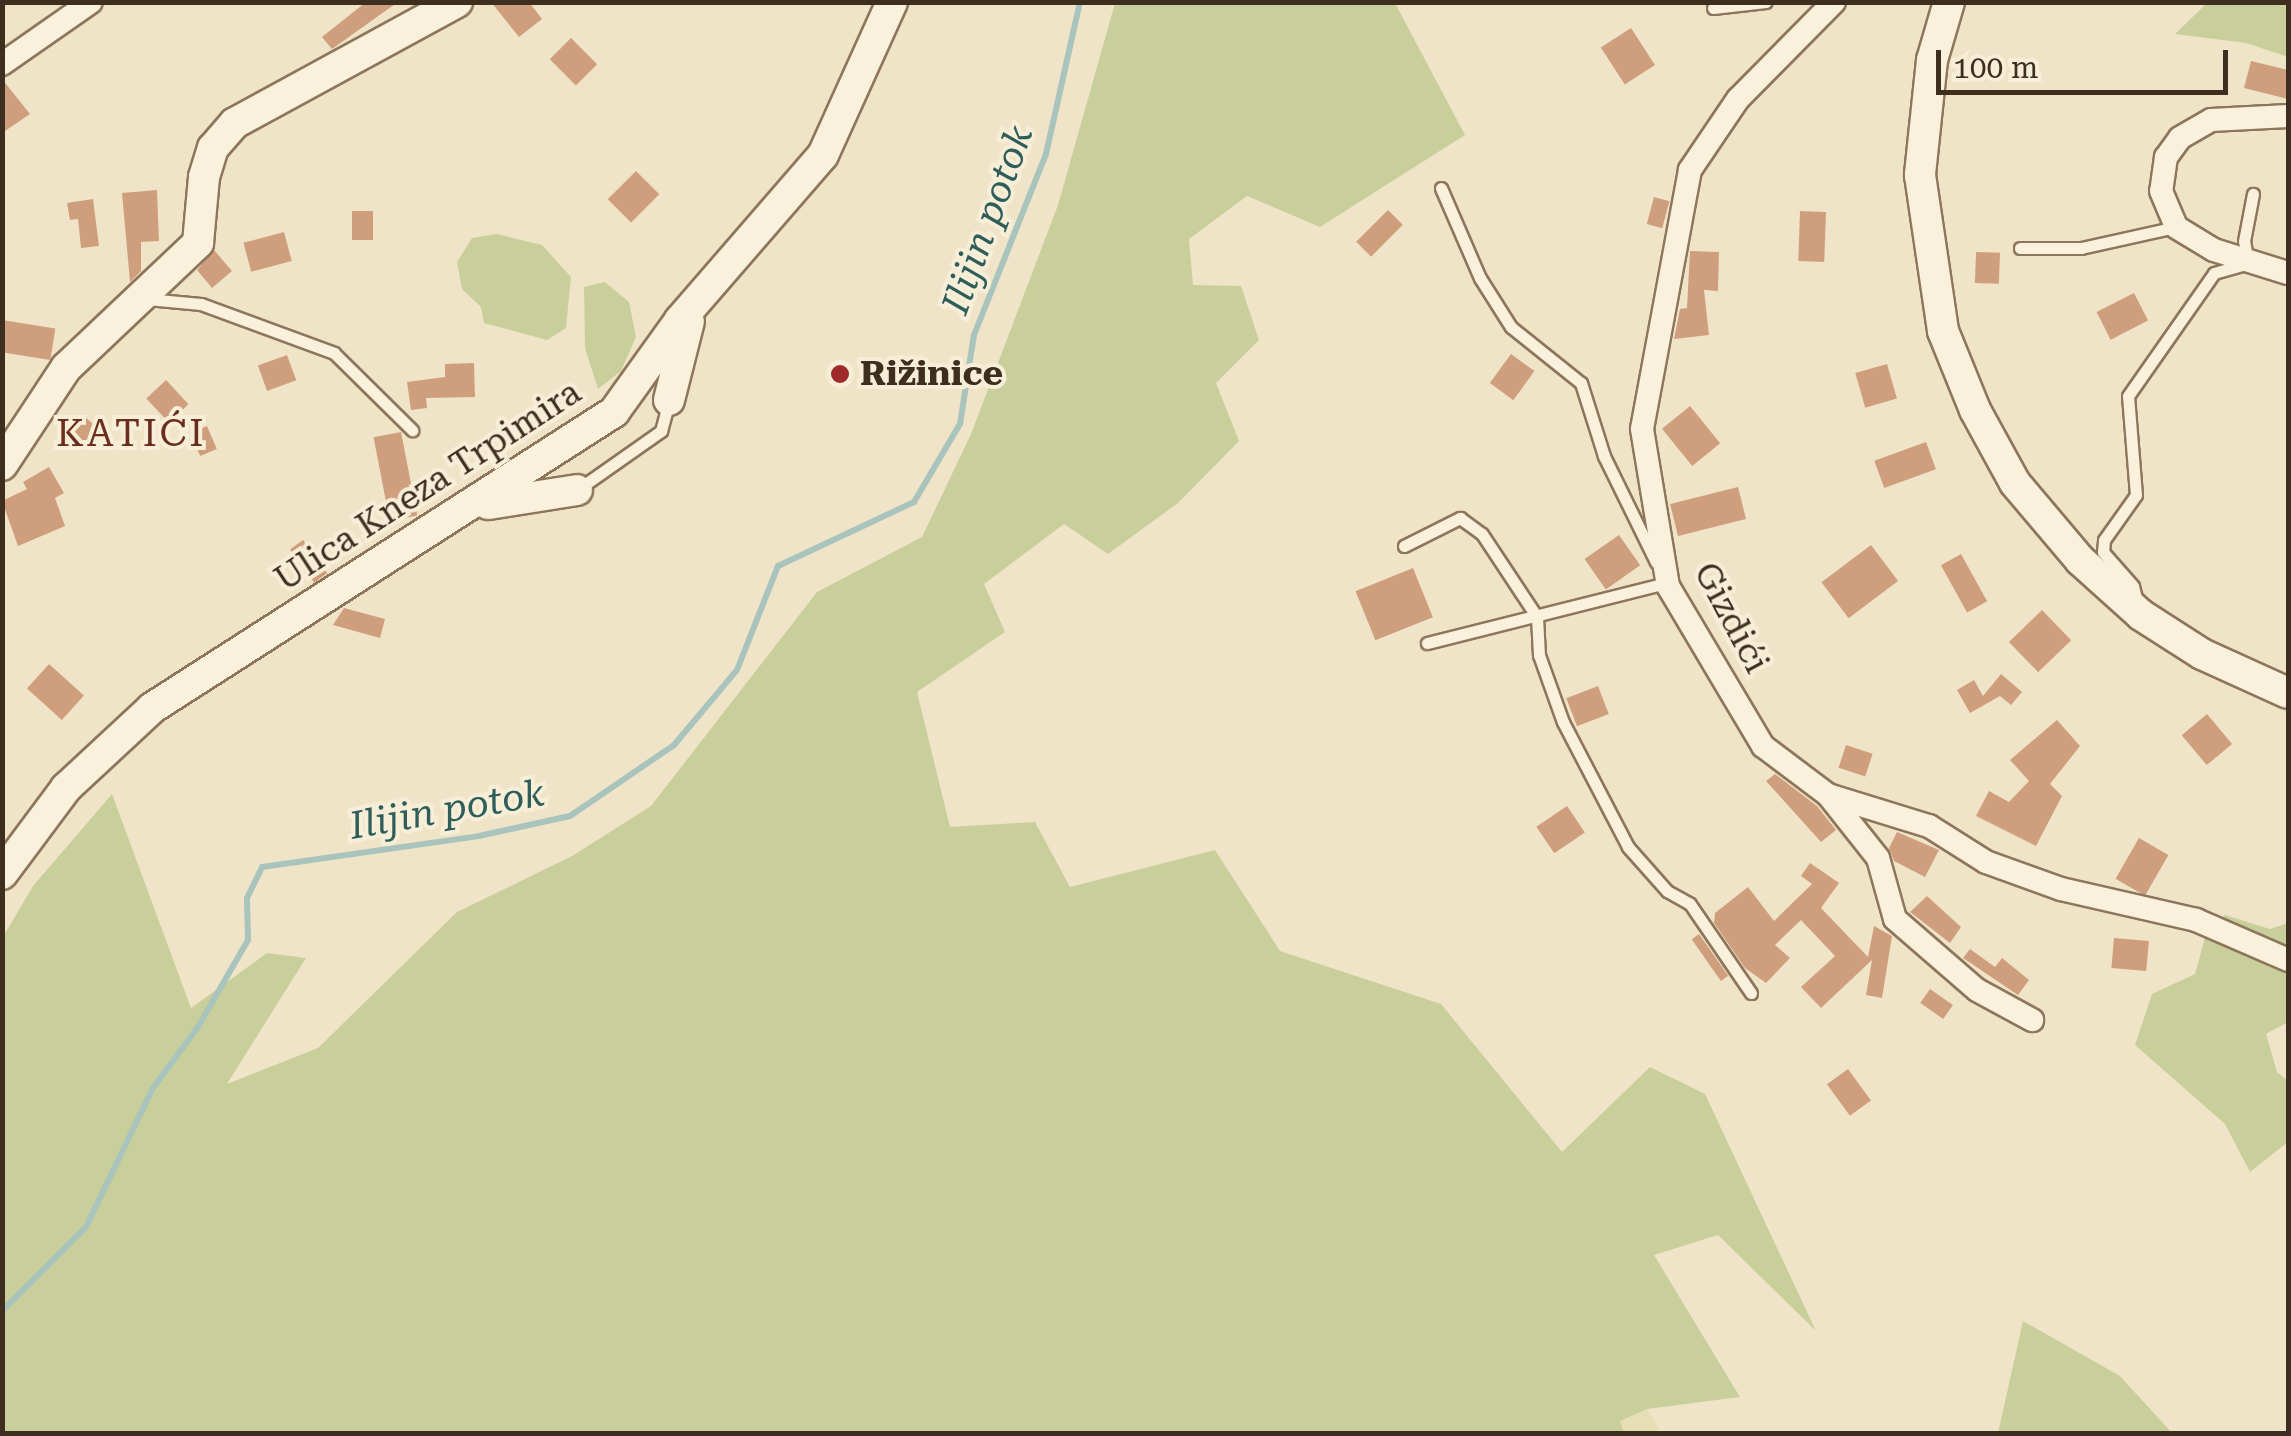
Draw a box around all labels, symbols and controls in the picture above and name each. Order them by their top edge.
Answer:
scale bar [1941,30,2234,92]
text: 100 m [1953,50,2038,85]
water label: Ilijin potok [933,120,1043,320]
place label: Rižinice [860,353,1003,395]
marker: Rižinice [829,363,851,385]
street label: Ulica Kneza Trpimira [267,371,589,601]
district label: KATIĆI [56,411,206,457]
street label: Gizdići [1685,556,1777,680]
water label: Ilijin potok [346,770,548,850]

